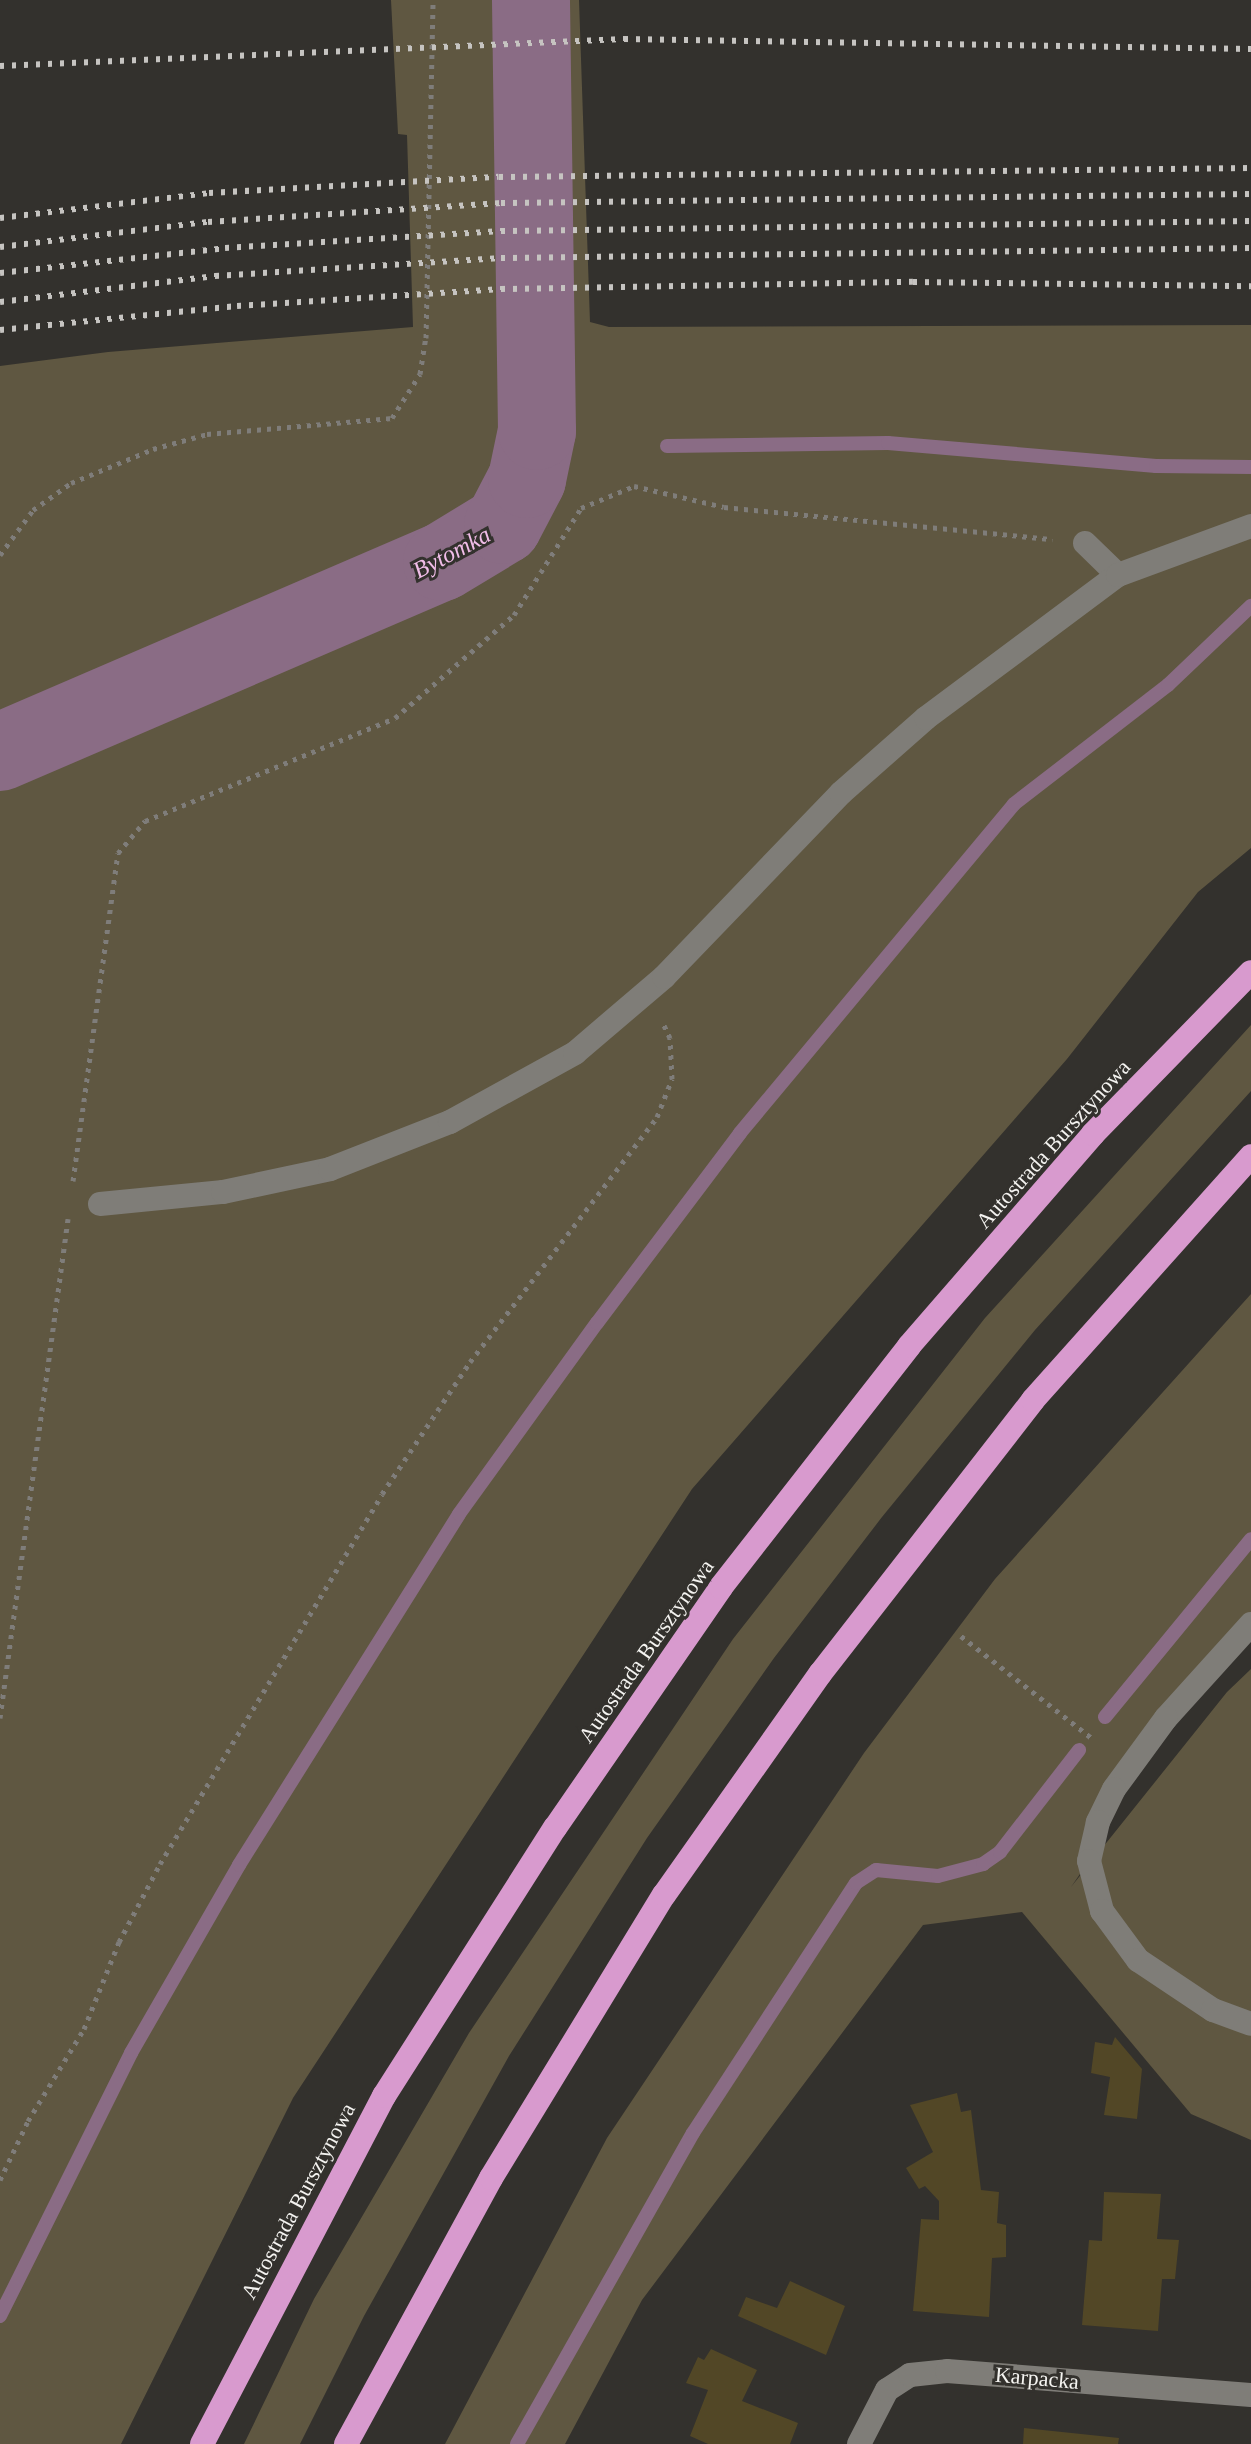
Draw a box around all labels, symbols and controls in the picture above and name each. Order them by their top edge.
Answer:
water label: Bytomka [408,521,496,585]
street label: Autostrada Bursztynowa [970,1054,1136,1234]
street label: Autostrada Bursztynowa [573,1554,719,1748]
street label: Autostrada Bursztynowa [235,2099,361,2303]
street label: Karpacka [994,2361,1080,2395]

